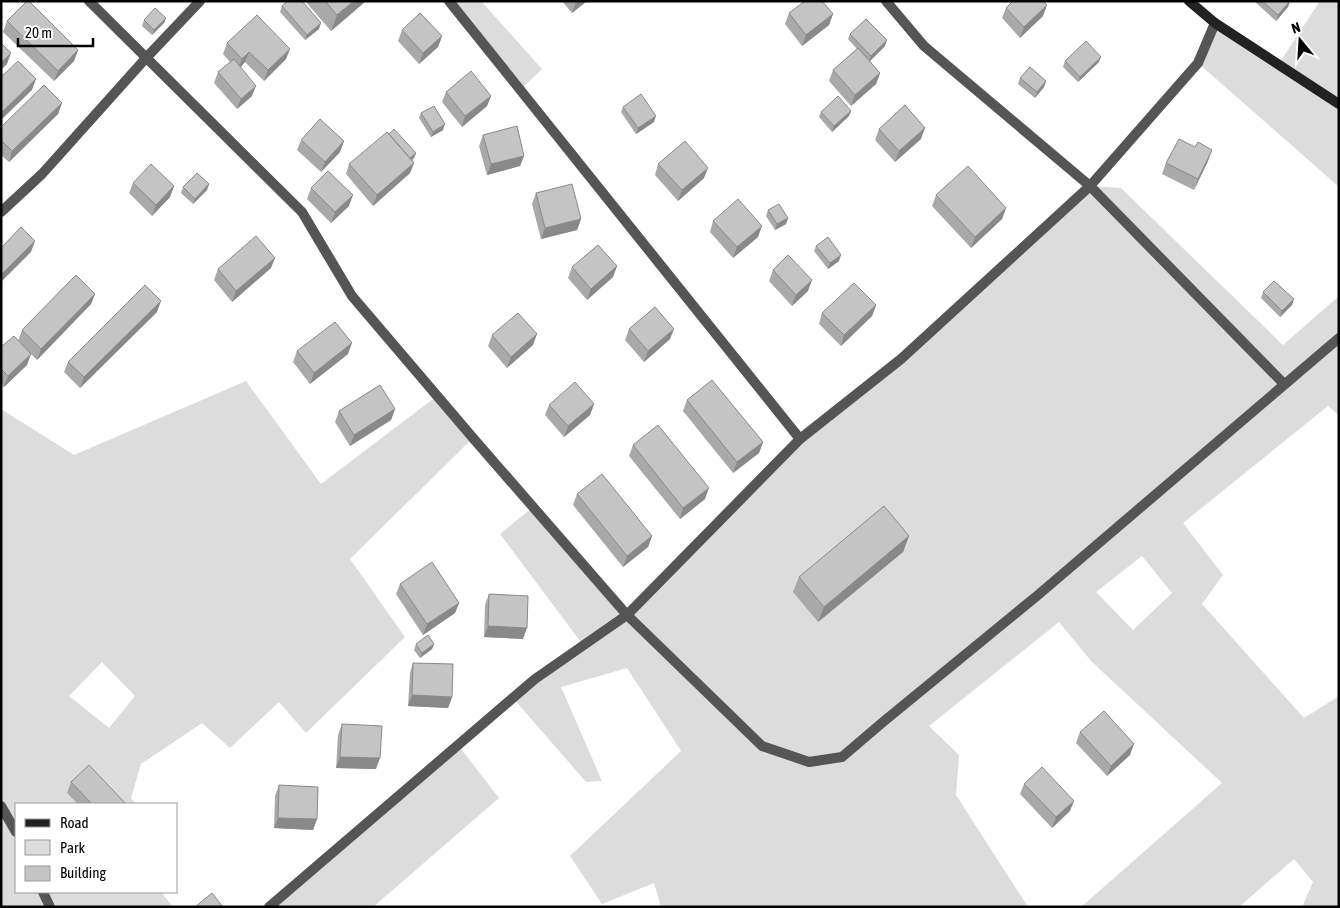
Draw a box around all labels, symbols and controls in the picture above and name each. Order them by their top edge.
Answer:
scale bar [18,15,92,47]
north arrow [1275,15,1325,65]
text: N [1290,19,1302,37]
text: 20 m [25,24,52,41]
legend [15,803,178,893]
text: Road [60,814,89,831]
text: Park [60,839,85,856]
text: Building [60,864,106,881]

